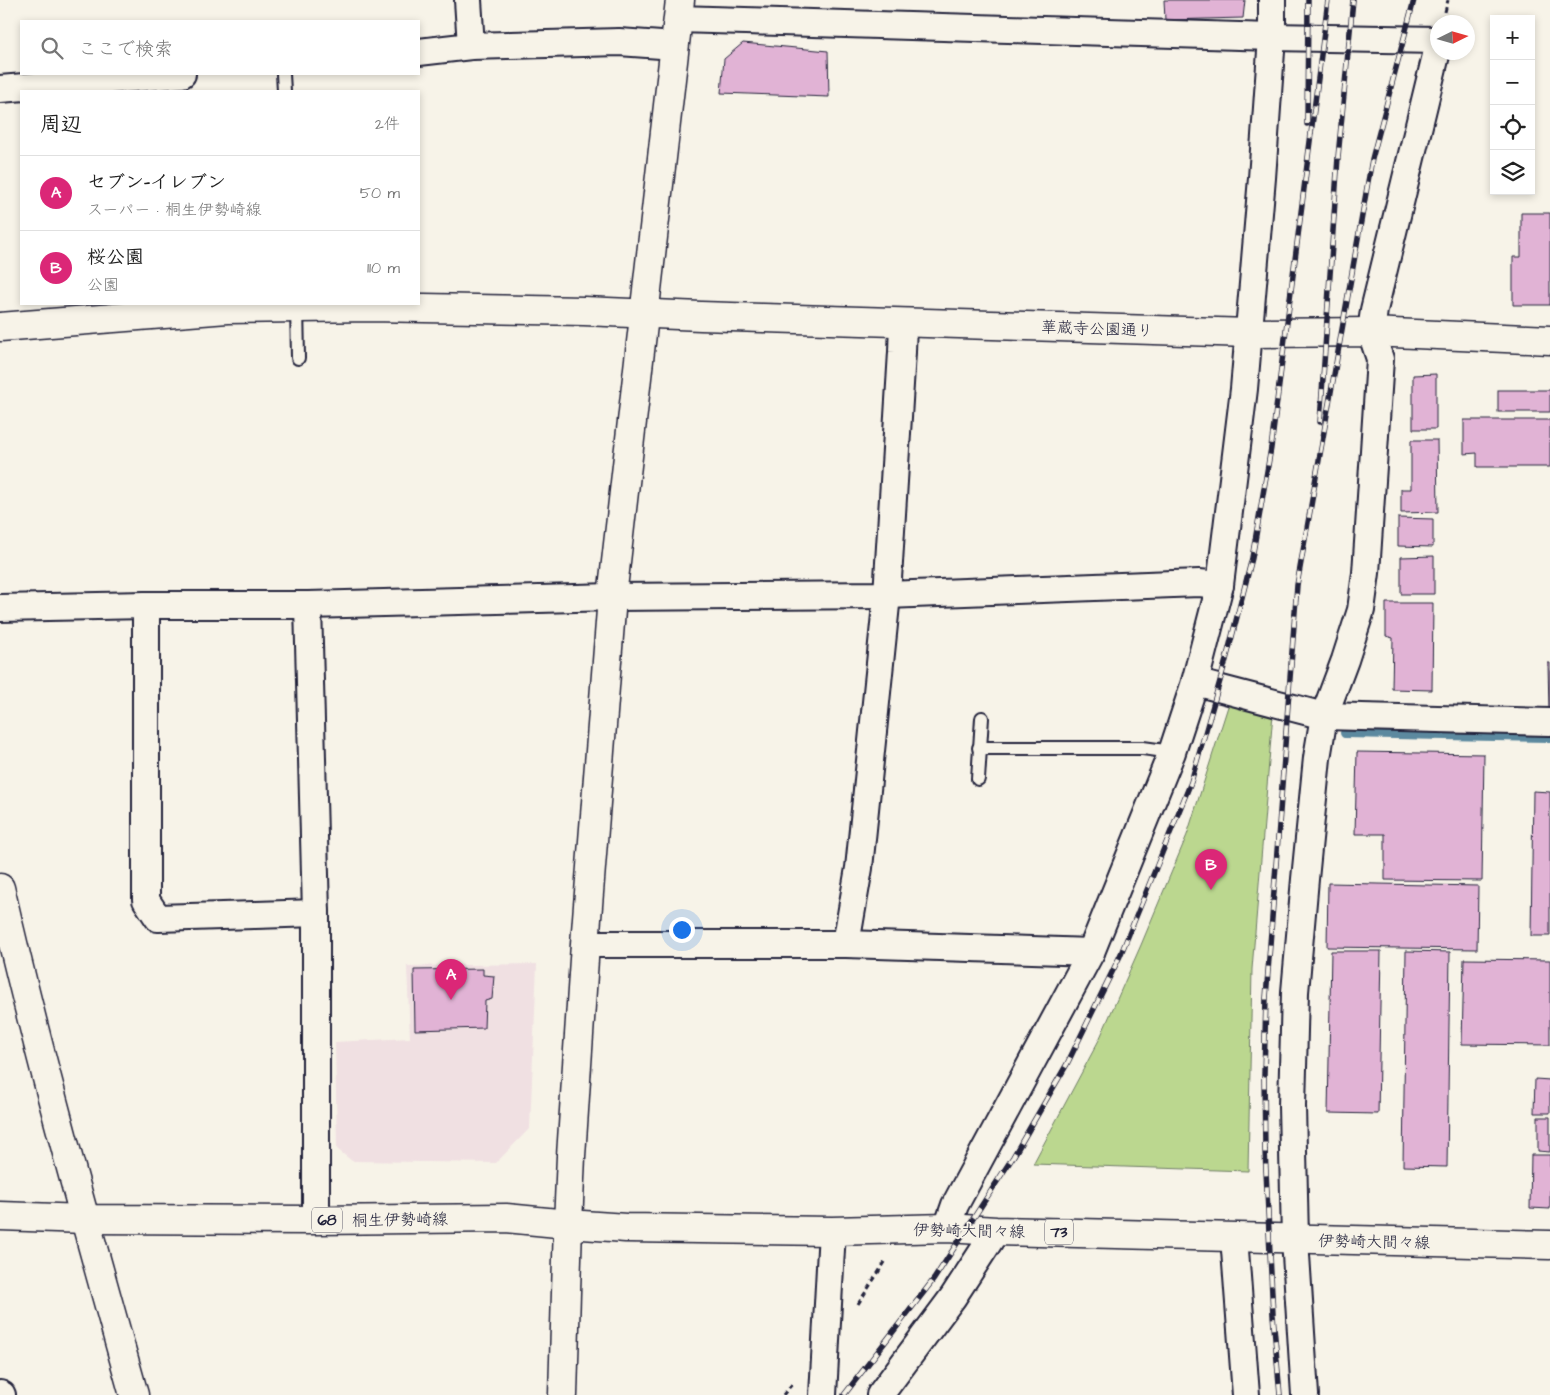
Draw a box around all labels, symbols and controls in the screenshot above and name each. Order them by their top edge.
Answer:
north arrow [1430,15,1475,60]
map controls [1490,15,1535,195]
button: + [1490,15,1535,60]
search box [20,20,420,75]
icon: search [38,34,66,62]
text: ここで検索 [78,36,173,63]
button: − [1490,60,1535,105]
button: locate [1490,105,1535,150]
text: 周辺 [40,110,82,139]
text: 2件 [375,113,400,135]
button: layers [1490,150,1535,195]
text: セブン-イレブン [87,169,226,196]
text: A [51,182,61,204]
text: 50 m [360,182,400,204]
text: スーパー · 桐生伊勢崎線 [87,199,261,221]
text: 桜公園 [87,244,144,271]
text: B [50,257,62,279]
text: 110 m [367,257,400,279]
text: 公園 [87,274,119,296]
street label: 華蔵寺公園通り [1041,316,1153,342]
pin: B [1195,849,1227,890]
your location [669,917,695,943]
pin: A [435,959,467,1000]
road number: 68 [312,1208,342,1232]
street label: 桐生伊勢崎線 [352,1208,448,1232]
street label: 伊勢崎大間々線 [913,1219,1025,1243]
road number: 73 [1045,1220,1073,1244]
street label: 伊勢崎大間々線 [1318,1230,1430,1254]

